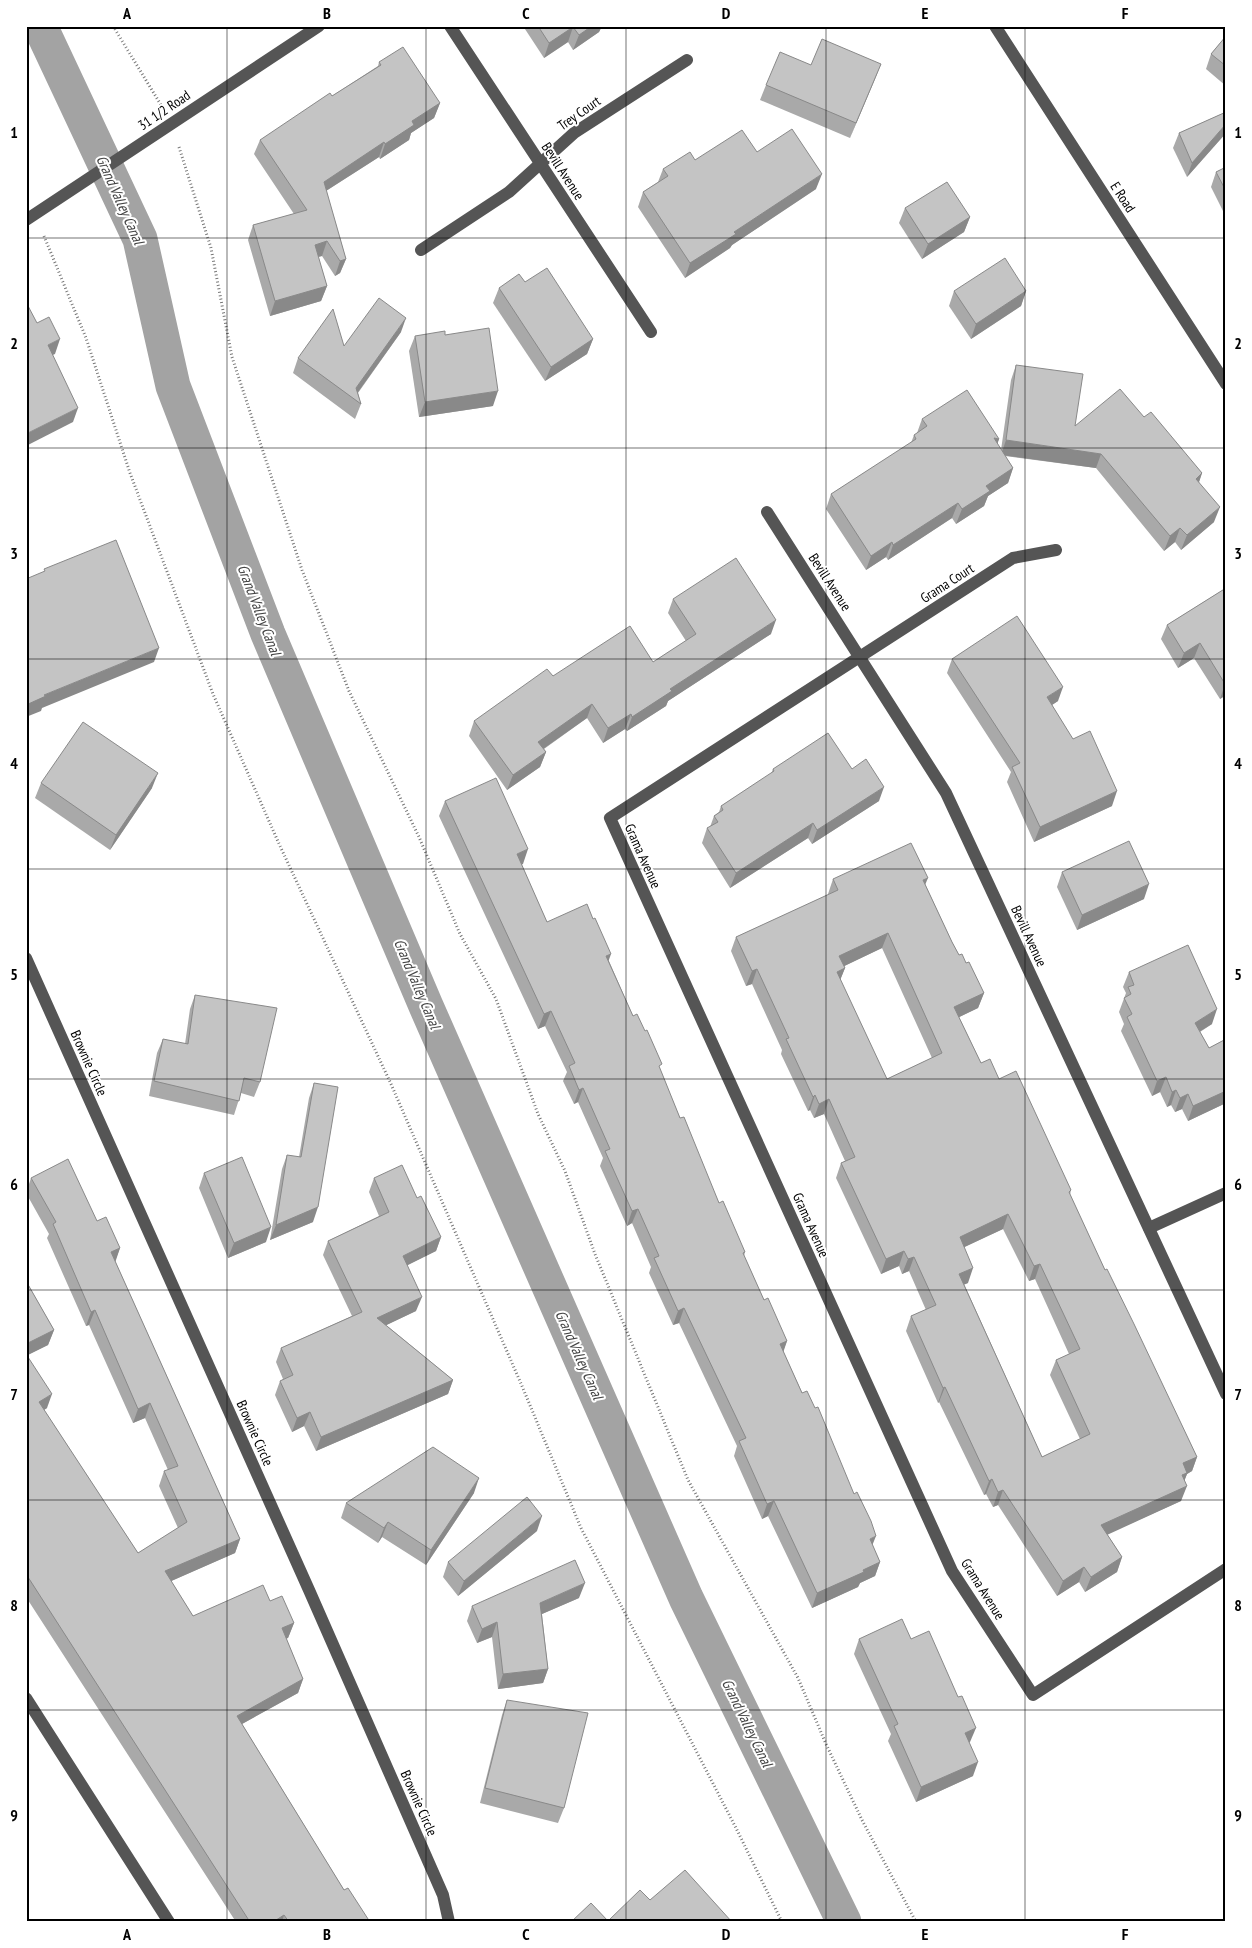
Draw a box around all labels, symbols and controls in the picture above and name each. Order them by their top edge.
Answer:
text: A [122,3,132,23]
text: B [323,3,331,23]
text: C [522,3,530,23]
text: D [722,3,731,23]
text: E [922,3,929,23]
text: F [1122,3,1129,23]
street label: 31 1/2 Road [134,86,194,134]
street label: Trey Court [554,92,604,134]
text: 1 [10,122,18,142]
text: 1 [1234,122,1242,142]
street label: Bevill Avenue [538,139,588,203]
water label: Grand Valley Canal [92,152,149,249]
street label: E Road [1107,178,1139,216]
text: 2 [10,333,18,353]
text: 2 [1234,333,1242,353]
text: 3 [10,543,18,563]
text: 3 [1234,543,1242,563]
street label: Bevill Avenue [805,550,855,614]
street label: Grama Court [917,559,977,607]
water label: Grand Valley Canal [233,562,286,659]
text: 4 [10,753,18,773]
text: 4 [1234,753,1242,773]
street label: Grama Avenue [621,821,665,891]
street label: Bevill Avenue [1007,903,1051,970]
water label: Grand Valley Canal [390,936,446,1033]
text: 5 [10,964,18,984]
text: 5 [1234,964,1242,984]
street label: Brownie Circle [67,1027,112,1099]
text: 6 [10,1174,18,1194]
text: 6 [1234,1174,1242,1194]
street label: Grama Avenue [789,1190,833,1260]
water label: Grand Valley Canal [551,1307,608,1404]
text: 7 [10,1384,18,1404]
text: 7 [1234,1384,1242,1404]
street label: Brownie Circle [233,1397,278,1469]
street label: Grama Avenue [957,1555,1009,1623]
text: 8 [10,1595,18,1615]
text: 8 [1234,1595,1242,1615]
water label: Grand Valley Canal [718,1676,778,1771]
street label: Brownie Circle [397,1767,442,1839]
text: 9 [10,1805,18,1825]
text: 9 [1234,1805,1242,1825]
text: A [122,1924,132,1944]
text: B [323,1924,331,1944]
text: C [522,1924,530,1944]
text: D [722,1924,731,1944]
text: E [922,1924,929,1944]
text: F [1122,1924,1129,1944]

